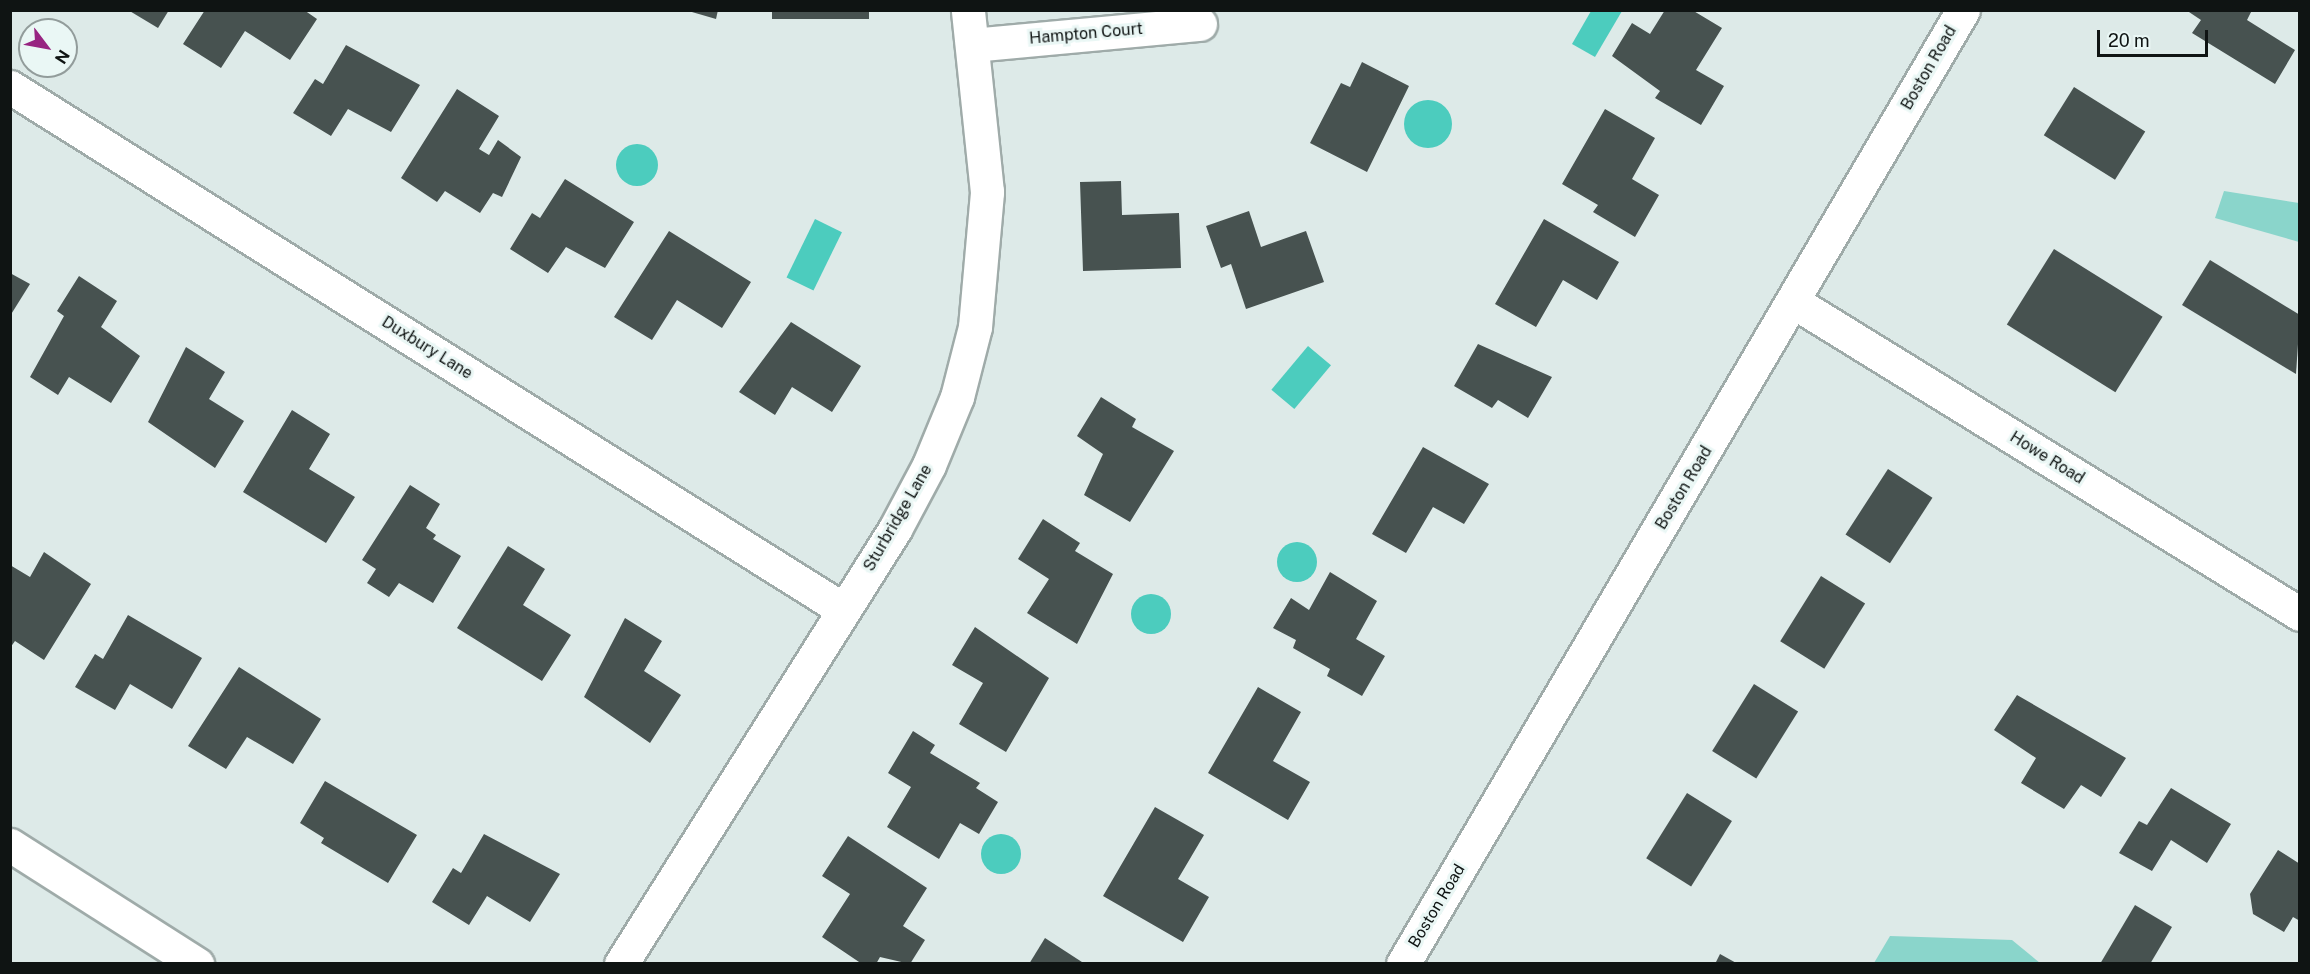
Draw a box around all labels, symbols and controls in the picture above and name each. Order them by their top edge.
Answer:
north arrow [18,18,78,78]
scale bar [2100,18,2211,56]
street label: Hampton Court [1028,19,1144,49]
street label: Boston Road [1897,23,1961,113]
text: 20 m [2108,30,2150,51]
text: N [51,46,73,67]
street label: Duxbury Lane [378,312,476,384]
street label: Howe Road [2006,428,2088,488]
street label: Boston Road [1652,443,1716,533]
street label: Sturbridge Lane [860,461,936,575]
street label: Boston Road [1405,861,1469,951]

